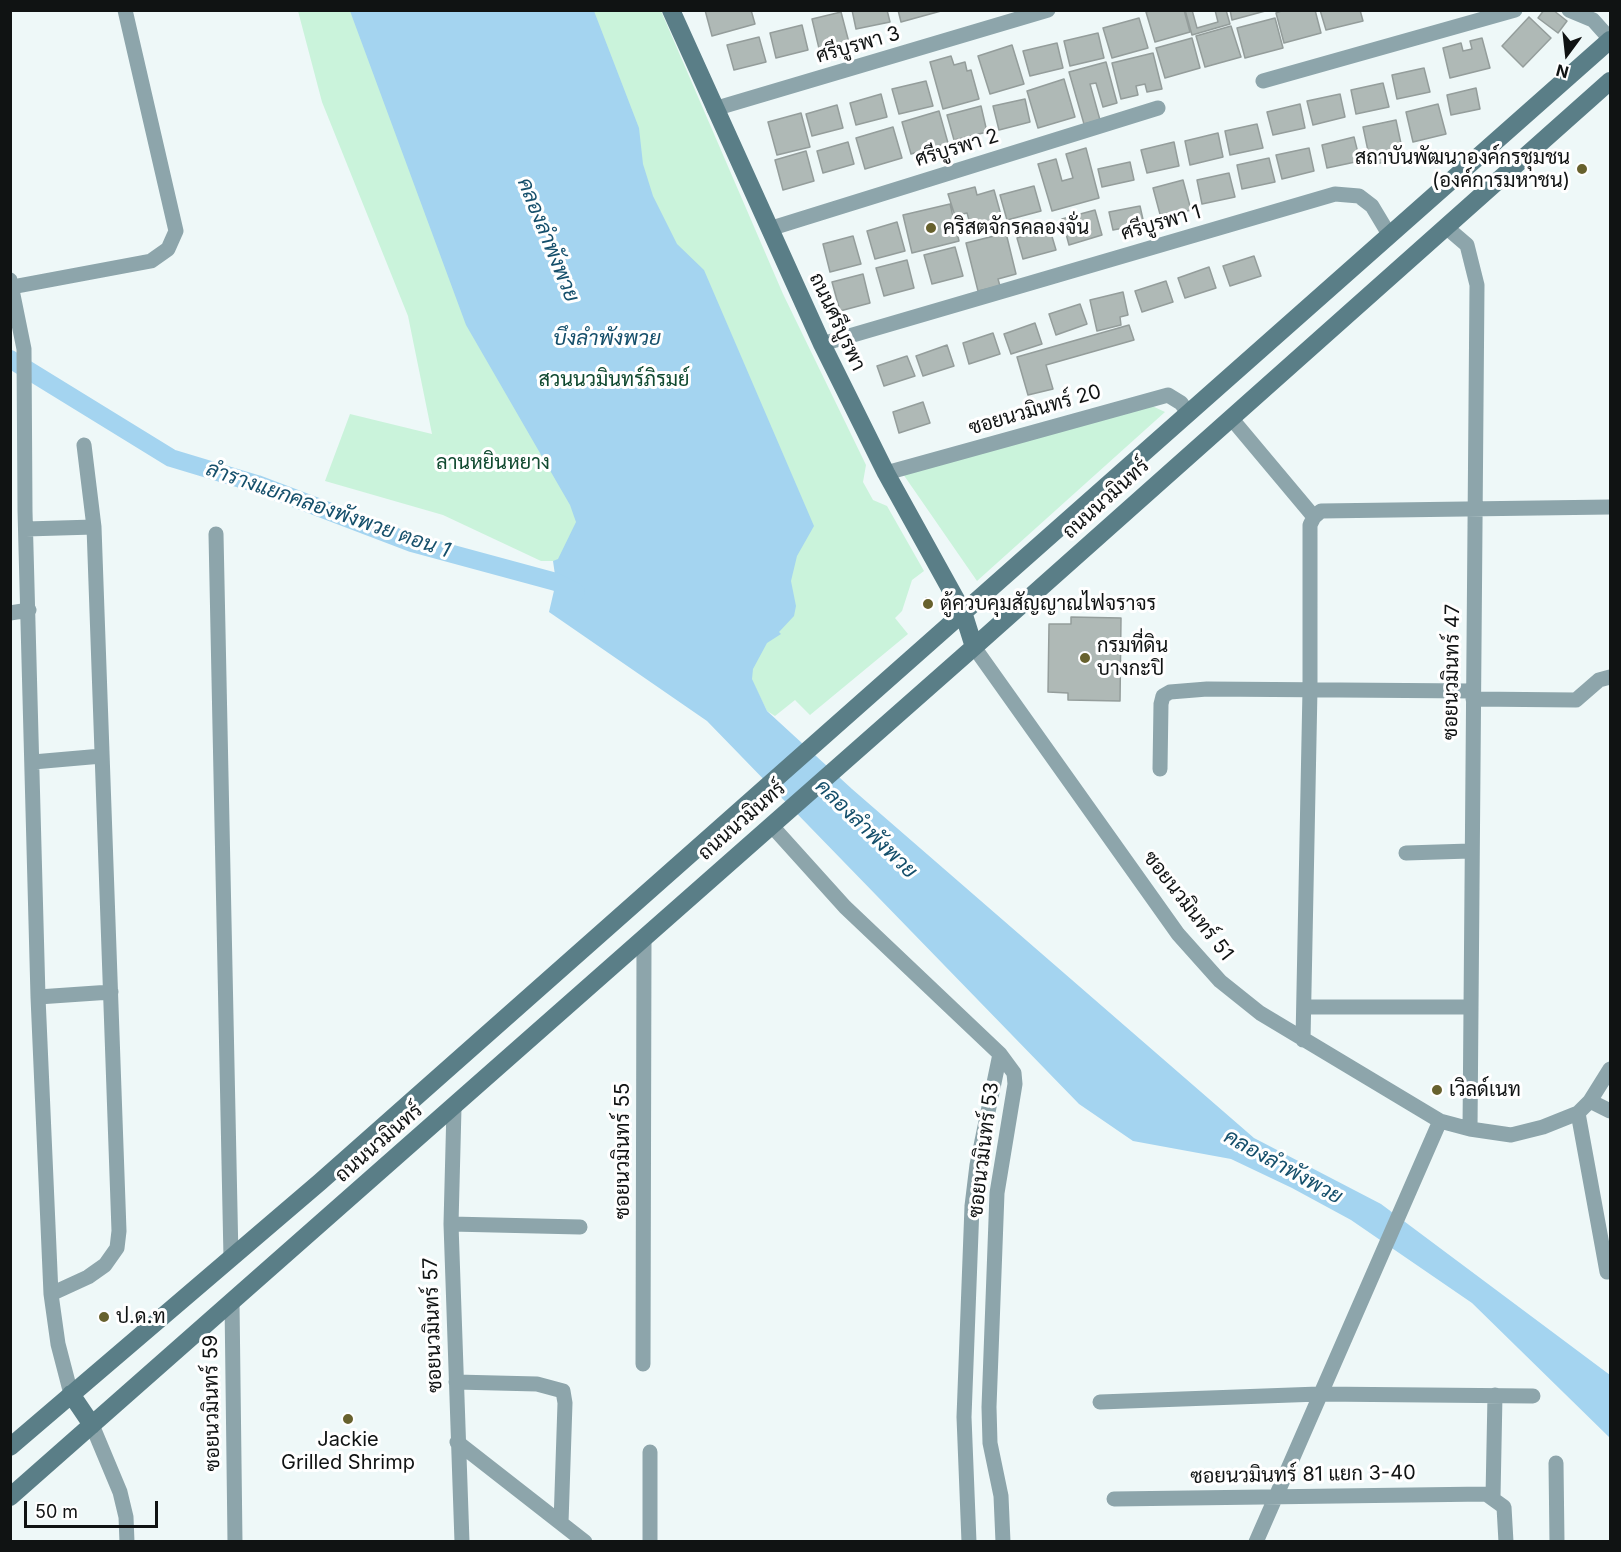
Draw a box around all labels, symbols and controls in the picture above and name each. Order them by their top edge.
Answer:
street label: ศรีบูรพา 3 [813,22,903,68]
north arrow [1537,24,1597,84]
text: N [1554,60,1571,83]
street label: ศรีบูรพา 2 [912,124,1002,172]
place label: สถาบันพัฒนาองค์กรชุมชน (องค์การมหาชน) [1355,146,1570,193]
marker: สถาบันพัฒนาองค์กรชุมชน (องค์การมหาชน) [1575,162,1589,176]
water label: คลองลำพังพวย [512,174,584,306]
street label: ศรีบูรพา 1 [1118,200,1204,246]
place label: คริสตจักรคลองจั่น [943,216,1089,240]
marker: คริสตจักรคลองจั่น [924,221,938,235]
street label: ถนนศรีบูรพา [804,269,870,375]
water label: บึงลำพังพวย [553,326,661,352]
park label: สวนนวมินทร์ภิรมย์ [538,368,690,392]
street label: ซอยนวมินทร์ 20 [966,380,1104,440]
park label: ลานหยินหยาง [436,451,550,475]
street label: ถนนนวมินทร์ [1058,454,1154,544]
water label: ลำรางแยกคลองพังพวย ตอน 1 [203,456,453,564]
place label: ตู้ควบคุมสัญญาณไฟจราจร [940,592,1156,616]
marker: ตู้ควบคุมสัญญาณไฟจราจร [921,597,935,611]
street label: ซอยนวมินทร์ 47 [1439,604,1465,740]
place label: กรมที่ดิน บางกะปิ [1097,634,1168,681]
marker: กรมที่ดิน บางกะปิ [1078,651,1092,665]
water label: คลองลำพังพวย [810,774,922,884]
street label: ถนนนวมินทร์ [693,777,791,865]
street label: ซอยนวมินทร์ 51 [1138,847,1238,965]
place label: เวิลด์เนท [1449,1078,1521,1102]
street label: ซอยนวมินทร์ 53 [964,1081,1004,1219]
street label: ซอยนวมินทร์ 55 [611,1083,635,1219]
marker: เวิลด์เนท [1430,1083,1444,1097]
street label: ถนนนวมินทร์ [330,1099,428,1187]
water label: คลองลำพังพวย [1219,1124,1347,1210]
street label: ซอยนวมินทร์ 57 [419,1257,447,1393]
place label: ป.ด.ท [116,1305,166,1329]
marker: ป.ด.ท [97,1310,111,1324]
street label: ซอยนวมินทร์ 59 [199,1335,225,1471]
marker: Jackie Grilled Shrimp [341,1412,355,1426]
place label: Jackie Grilled Shrimp [281,1428,415,1475]
street label: ซอยนวมินทร์ 81 แยก 3-40 [1190,1461,1416,1489]
scale bar [27,1489,160,1527]
text: 50 m [35,1501,78,1522]

